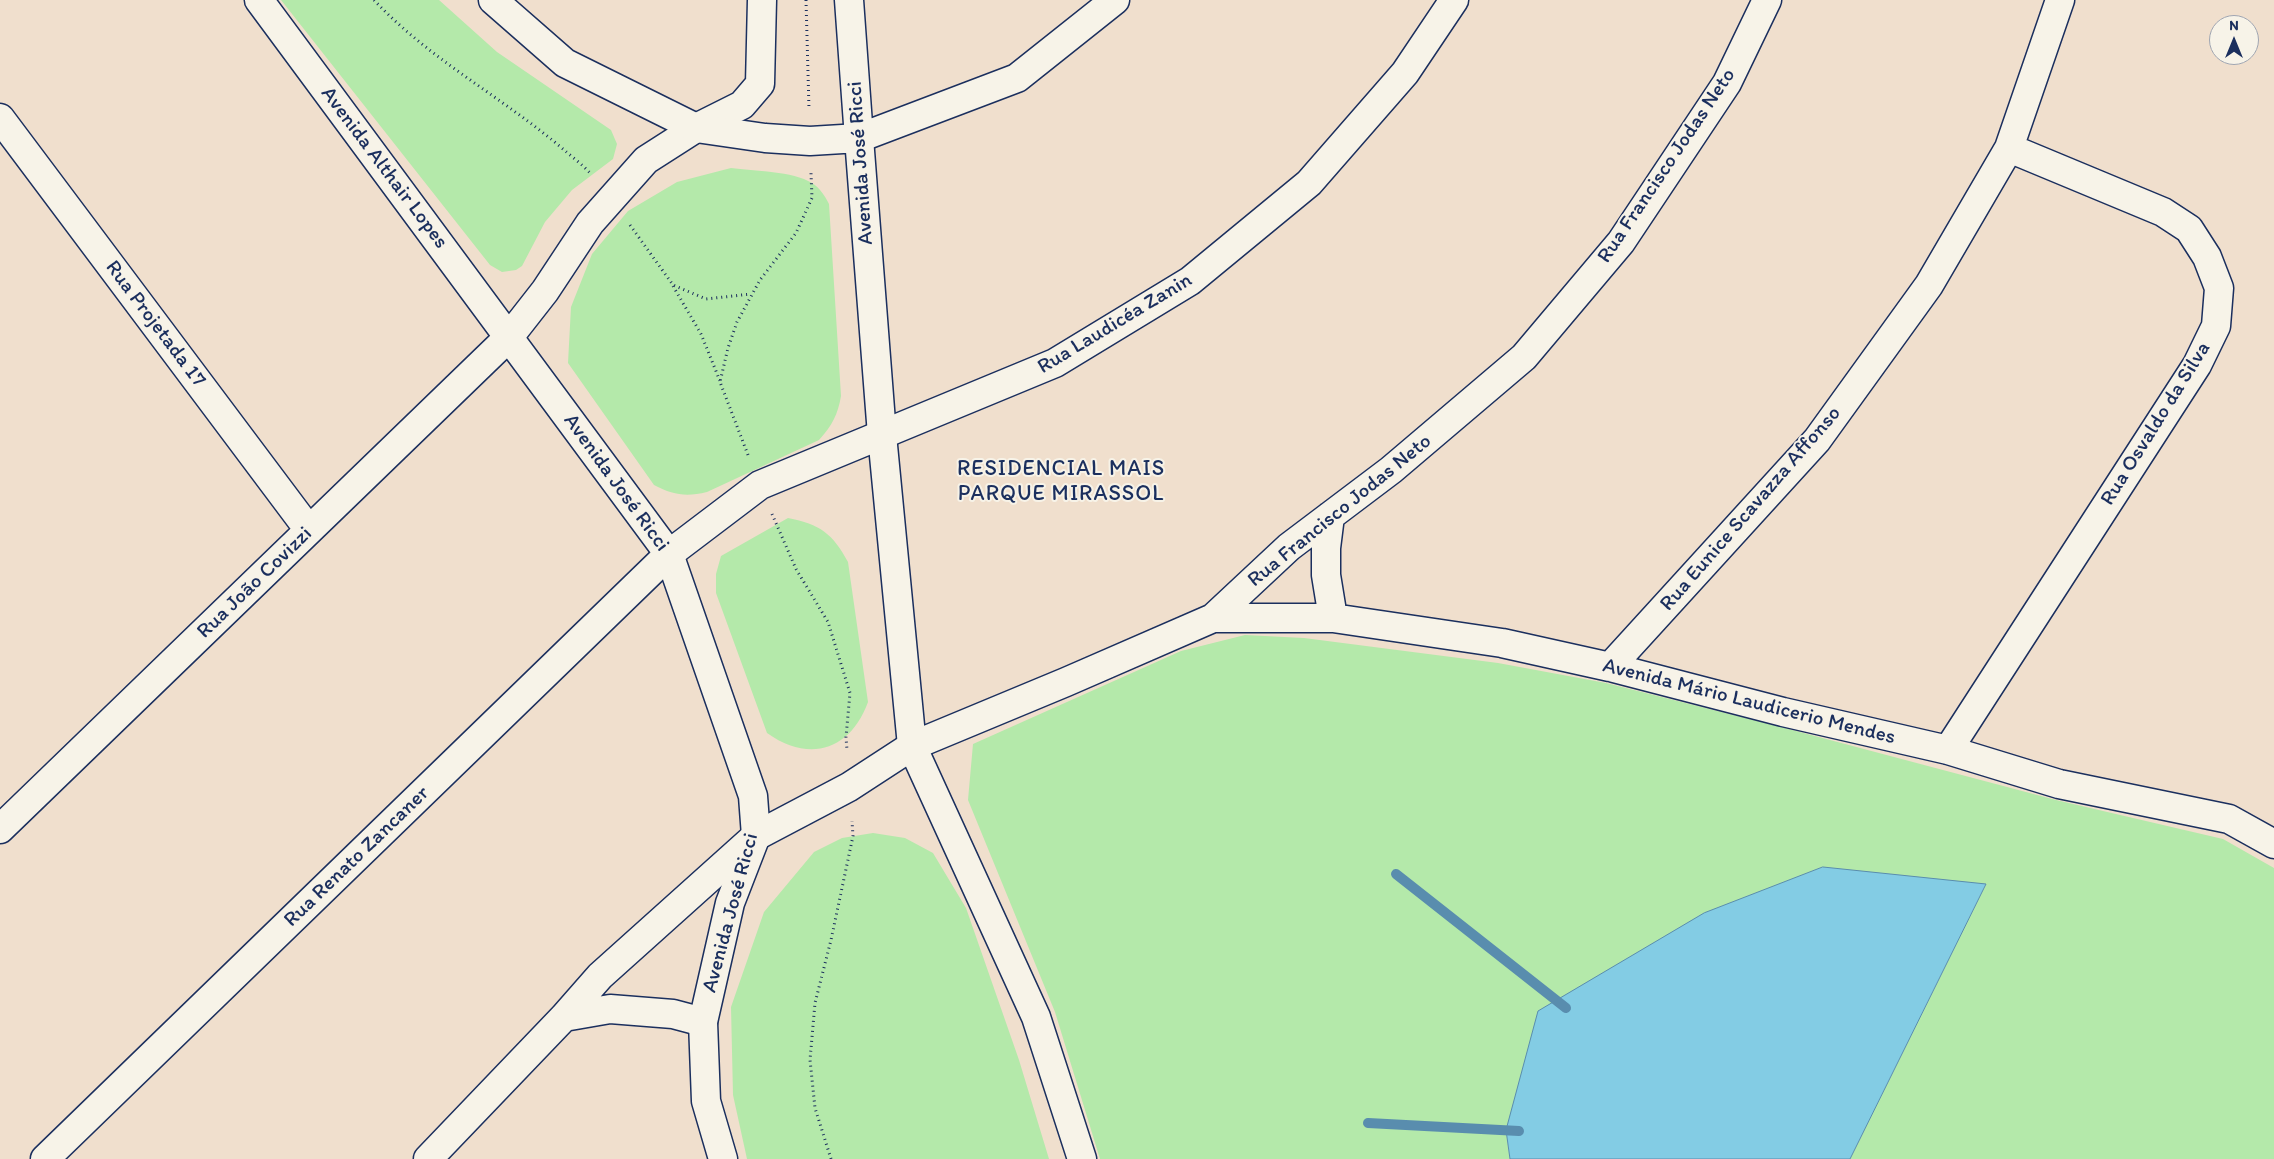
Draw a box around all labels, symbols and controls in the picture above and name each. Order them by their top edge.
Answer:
north arrow [2209,15,2259,65]
text: N [2229,17,2239,34]
street label: Rua Francisco Jodas Neto [1592,64,1742,268]
street label: Avenida José Ricci [843,80,879,246]
street label: Avenida Althair Lopes [315,82,453,254]
street label: Rua Projetada 17 [99,256,211,392]
street label: Rua Laudicéa Zanin [1033,268,1197,380]
street label: Rua Osvaldo da Silva [2096,338,2216,510]
street label: Rua Eunice Scavazza Affonso [1655,401,1847,617]
street label: Avenida José Ricci [558,409,674,557]
street label: Rua Francisco Jodas Neto [1243,429,1437,593]
district label: RESIDENCIAL MAIS PARQUE MIRASSOL [956,456,1166,508]
street label: Rua João Covizzi [192,522,318,644]
street label: Avenida Mário Laudicerio Mendes [1600,653,1898,751]
street label: Rua Renato Zancaner [279,781,435,933]
street label: Avenida José Ricci [698,831,764,995]

